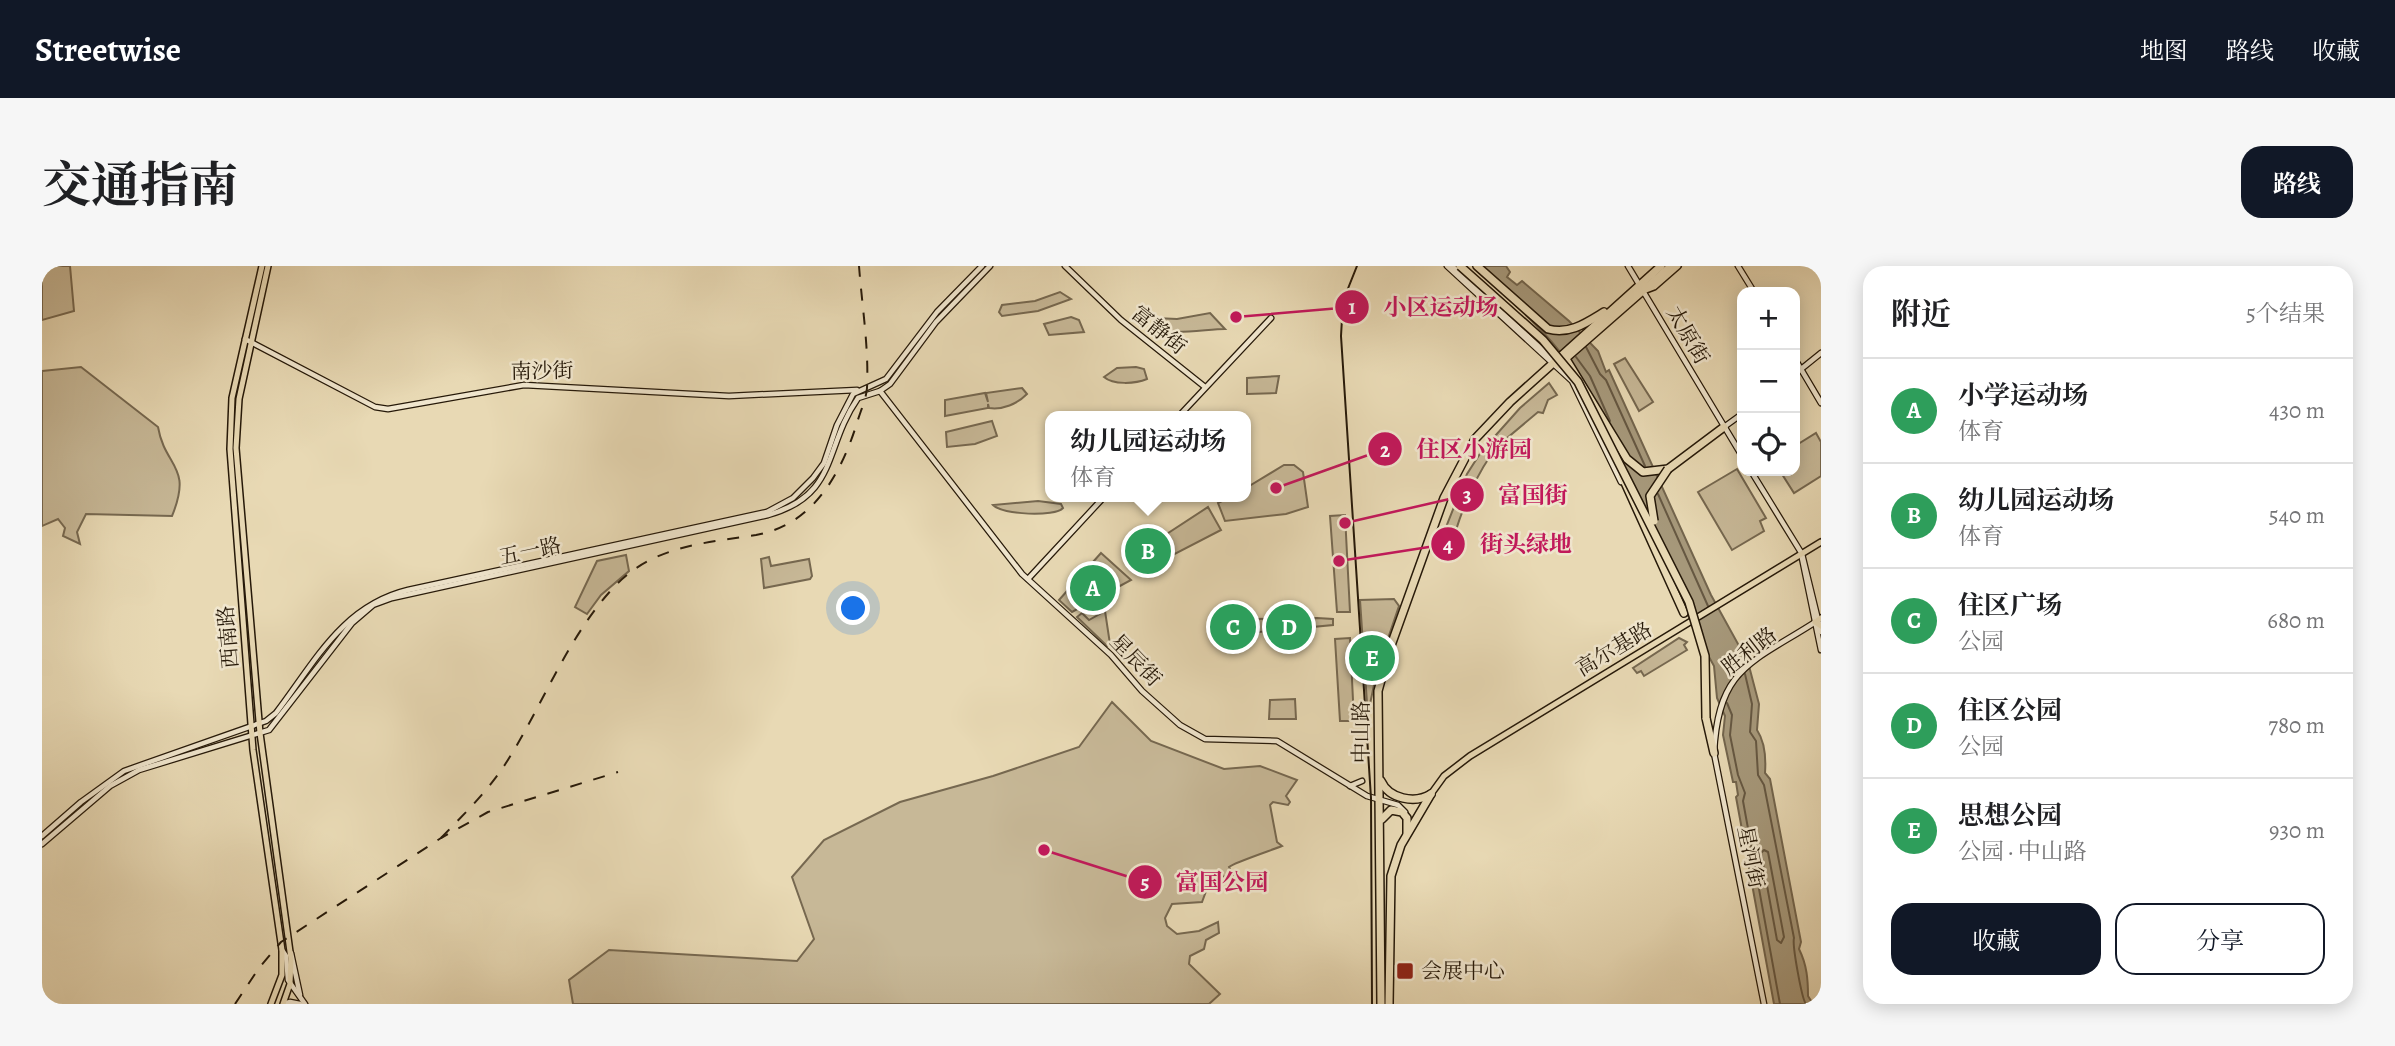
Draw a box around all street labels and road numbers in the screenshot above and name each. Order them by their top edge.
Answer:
street label: 富静街 [1126,299,1192,361]
street label: 太原街 [1660,301,1716,369]
street label: 南沙街 [510,356,574,386]
street label: 五一路 [496,531,564,571]
street label: 西南路 [211,604,245,670]
street label: 高尔基路 [1571,615,1657,683]
street label: 胜利路 [1716,621,1782,681]
street label: 星辰街 [1104,628,1168,692]
street label: 中山路 [1347,701,1375,764]
street label: 星河街 [1731,823,1771,891]

